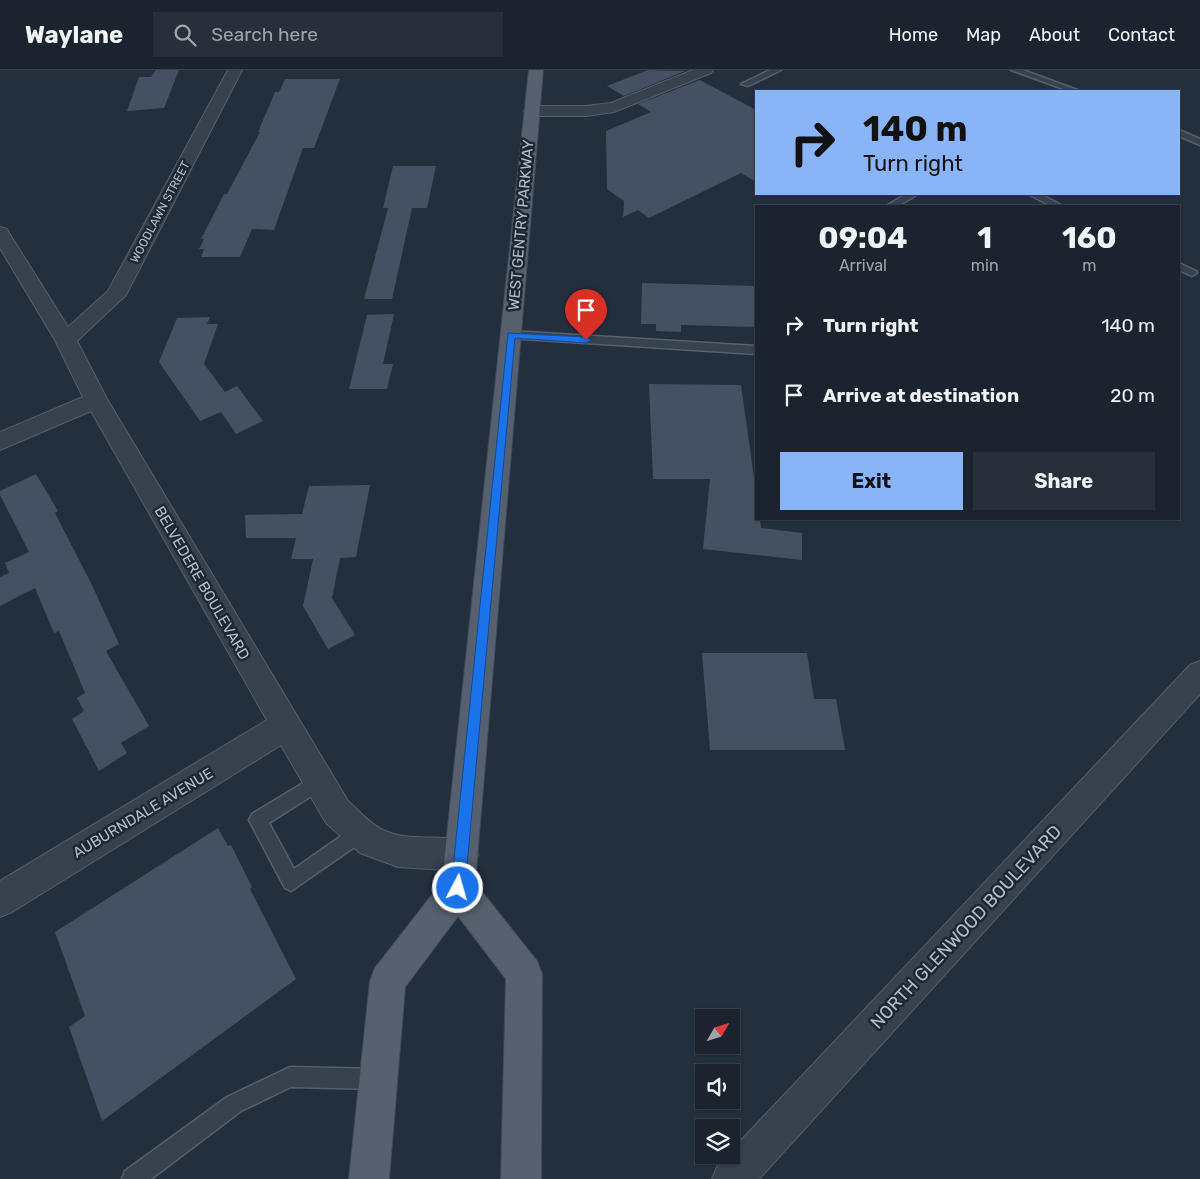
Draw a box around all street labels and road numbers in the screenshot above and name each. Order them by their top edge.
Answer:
street label: WEST GENTRY PARKWAY [505,139,537,311]
street label: WOODLAWN STREET [127,159,193,265]
street label: BELVEDERE BOULEVARD [151,503,253,663]
street label: AUBURNDALE AVENUE [70,764,216,862]
street label: NORTH GLENWOOD BOULEVARD [866,821,1066,1033]

